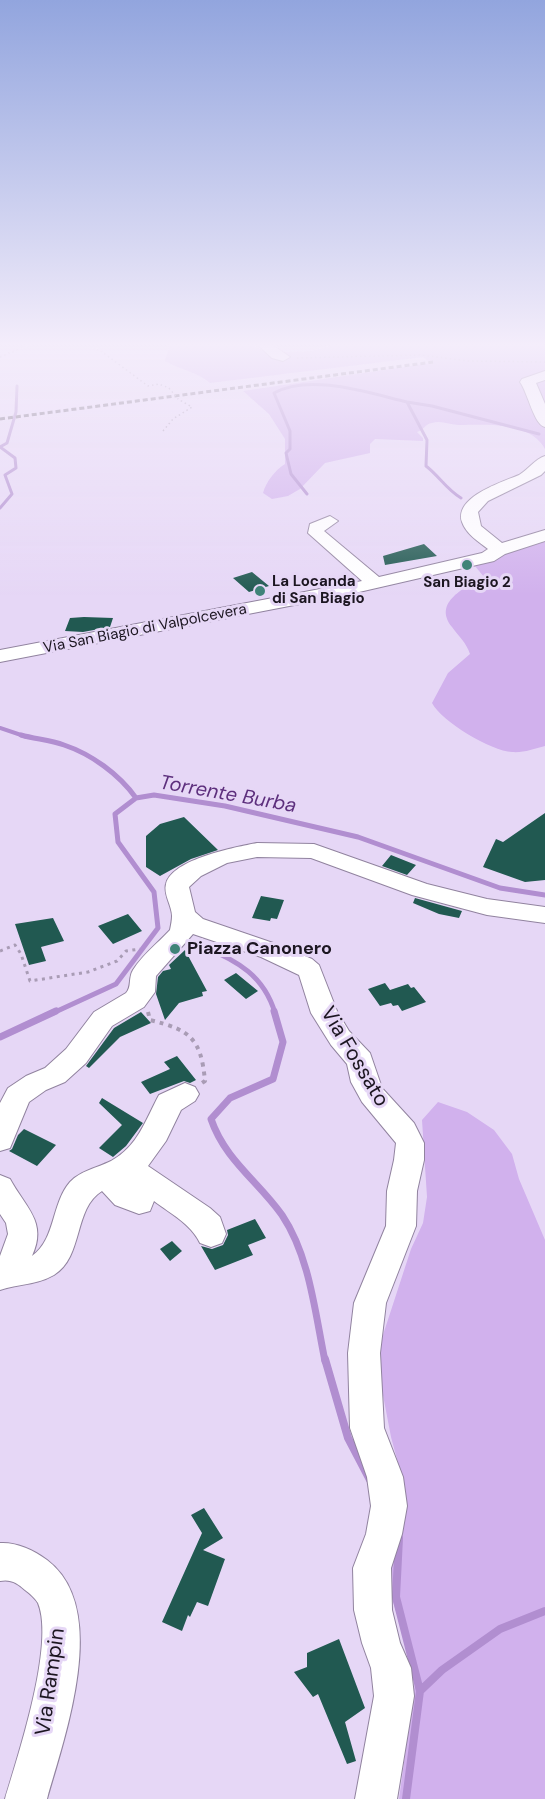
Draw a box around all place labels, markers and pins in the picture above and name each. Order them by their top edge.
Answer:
marker: San Biagio 2 [460,558,474,572]
place label: La Locanda di San Biagio [272,573,365,608]
place label: San Biagio 2 [423,574,511,592]
marker: La Locanda di San Biagio [253,584,267,598]
place label: Piazza Canonero [187,938,332,960]
marker: Piazza Canonero [168,942,182,956]

